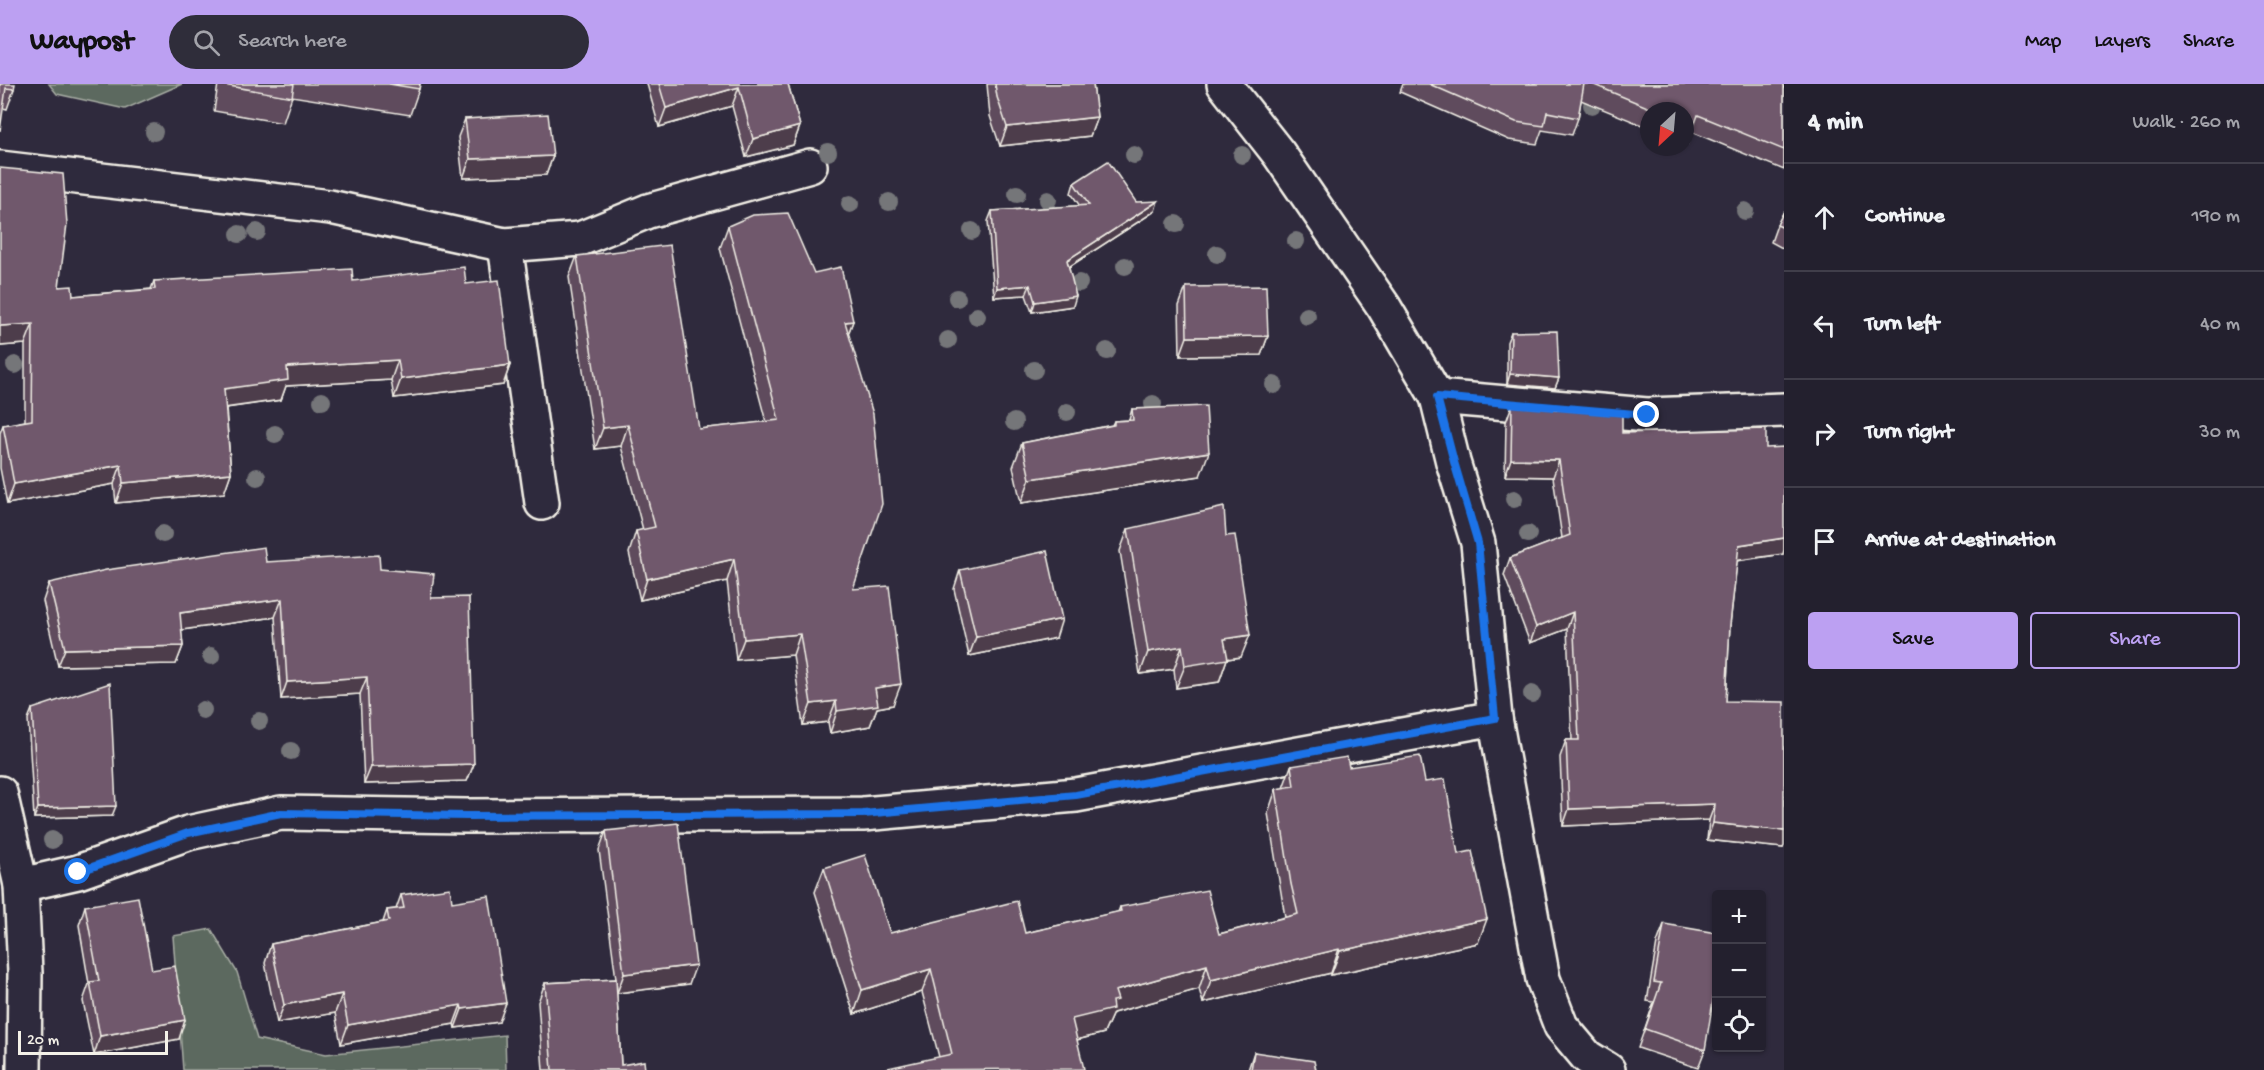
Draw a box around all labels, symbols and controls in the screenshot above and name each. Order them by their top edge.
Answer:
search box [169,15,589,69]
text: Waypost [30,26,133,59]
icon: search [190,26,223,59]
text: Search here [238,29,347,55]
text: Map [2025,30,2061,55]
text: Layers [2094,30,2150,55]
text: Share [2183,30,2234,55]
north arrow [1640,102,1694,156]
text: 4 min [1808,108,1863,139]
text: Walk · 260 m [2133,112,2240,135]
icon: ahead [1808,201,1841,234]
text: Continue [1865,204,1945,230]
text: 190 m [2192,206,2240,229]
icon: left [1808,309,1841,342]
text: Turn left [1865,312,1939,338]
text: 40 m [2200,314,2240,337]
route end [1633,401,1659,427]
icon: right [1808,417,1841,450]
text: Turn right [1865,420,1953,446]
text: 30 m [2199,422,2240,445]
icon: arrive [1808,525,1841,558]
text: Arrive at destination [1865,528,2055,554]
button: Save [1808,612,2018,669]
button: Share [2030,612,2240,669]
route start [64,858,90,884]
map controls [1712,890,1766,1052]
button: + [1712,890,1766,944]
button: − [1712,944,1766,998]
button: locate [1712,998,1766,1052]
scale bar [18,1028,168,1056]
text: 20 m [27,1032,59,1051]

